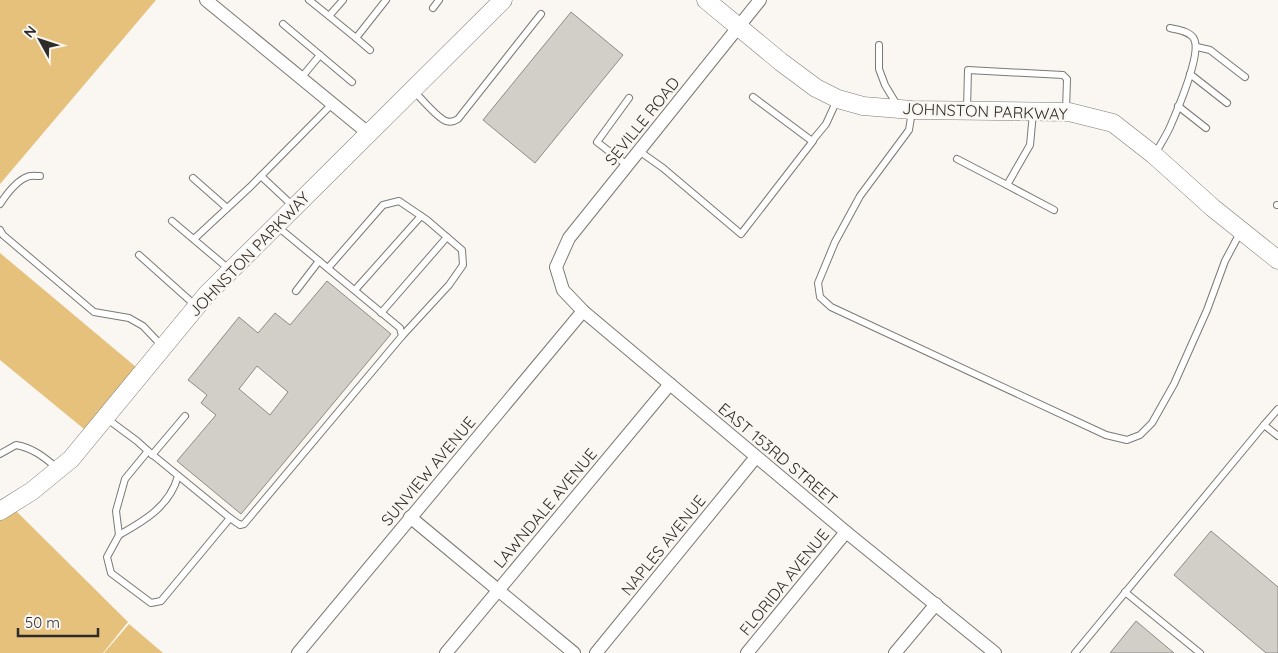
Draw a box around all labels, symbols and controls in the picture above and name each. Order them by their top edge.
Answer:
north arrow [15,15,65,65]
text: N [20,22,40,41]
street label: SEVILLE ROAD [600,73,684,169]
street label: JOHNSTON PARKWAY [902,98,1068,124]
street label: JOHNSTON PARKWAY [184,187,314,321]
street label: EAST 153RD STREET [714,398,842,510]
street label: SUNVIEW AVENUE [377,412,479,530]
street label: LAWNDALE AVENUE [489,444,601,572]
street label: NAPLES AVENUE [616,491,710,599]
street label: FLORIDA AVENUE [735,525,833,639]
scale bar [18,606,98,638]
text: 50 m [25,613,60,632]

